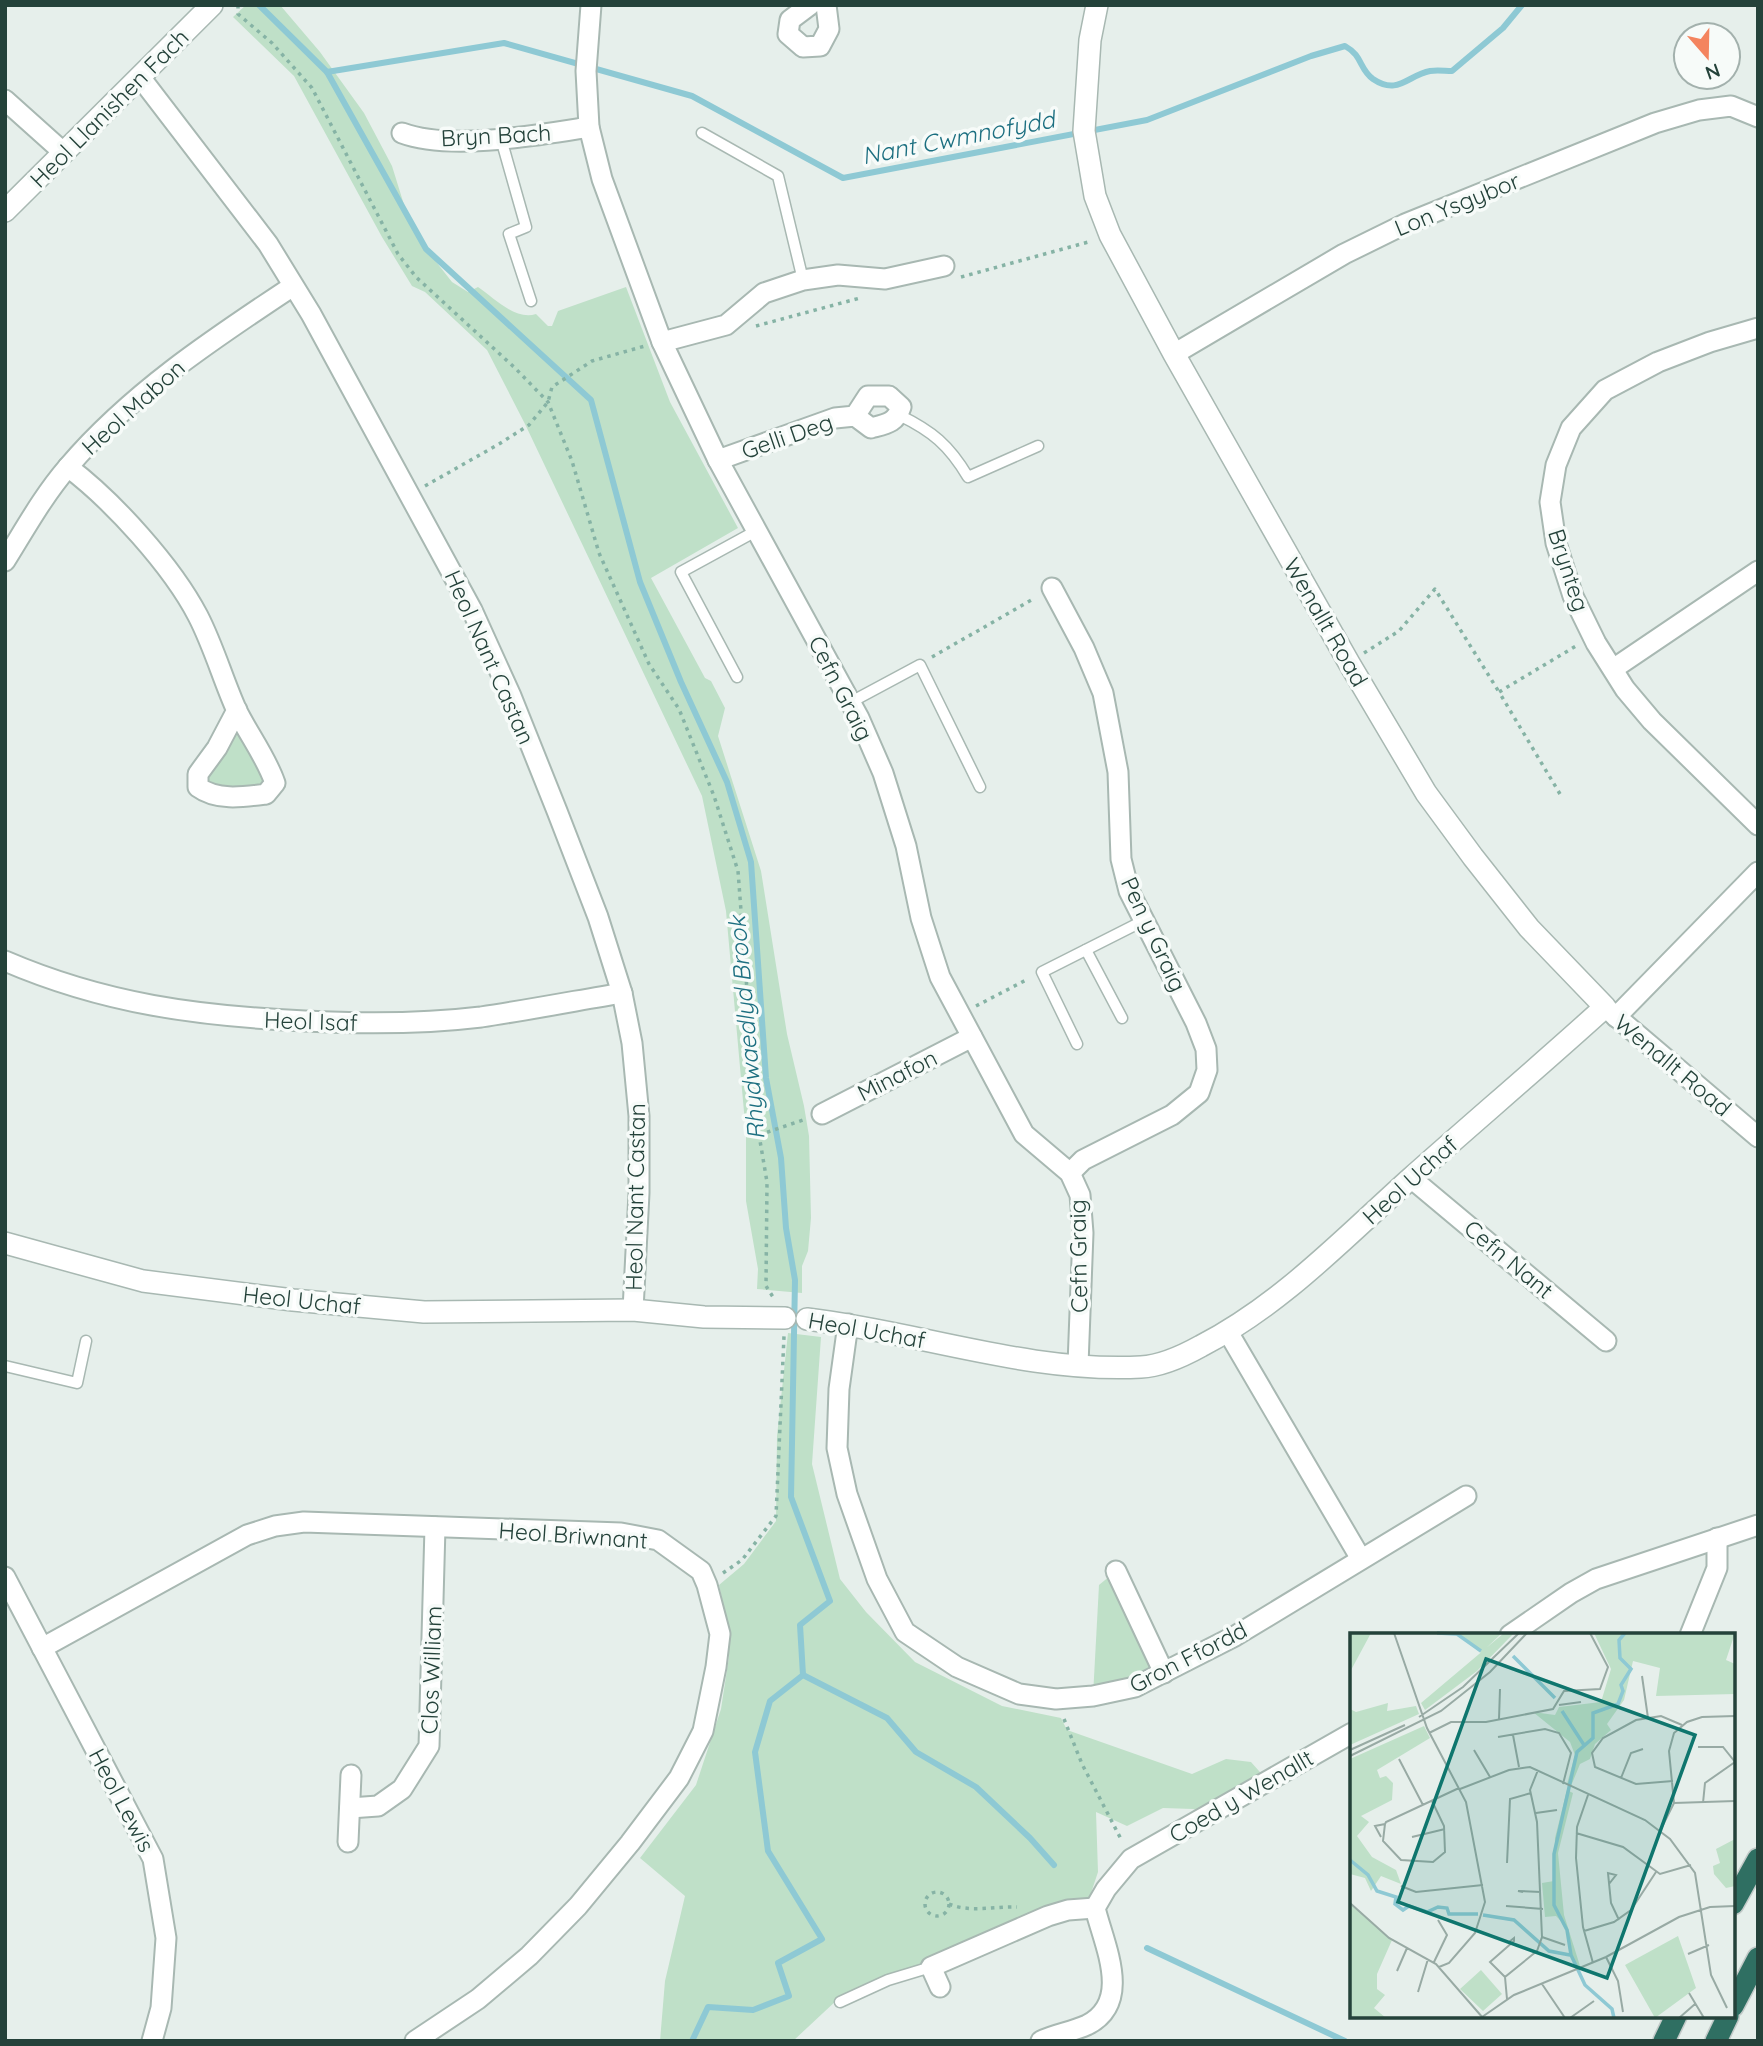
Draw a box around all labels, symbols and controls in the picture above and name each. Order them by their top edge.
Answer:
north arrow [1672,21,1742,91]
street label: Heol Llanishen Fach [24,23,194,193]
text: N [1702,58,1723,86]
water label: Nant Cwmnofydd [859,103,1060,170]
street label: Bryn Bach [440,118,552,152]
street label: Lon Ysgybor [1390,166,1524,242]
street label: Heol Mabon [75,353,191,461]
street label: Gelli Deg [738,407,836,465]
street label: Brynteg [1542,525,1596,615]
street label: Wenallt Road [1278,553,1374,691]
street label: Heol Nant Castan [439,565,541,749]
street label: Cefn Graig [802,631,880,745]
street label: Pen y Graig [1115,872,1193,996]
water label: Rhydwaedlyd Brook [721,913,771,1141]
street label: Heol Isaf [264,1005,358,1037]
street label: Wenallt Road [1609,1008,1737,1122]
street label: Minafon [852,1043,942,1107]
street label: Heol Nant Castan [619,1103,651,1291]
street label: Heol Uchaf [1356,1130,1464,1230]
street label: Cefn Graig [1063,1199,1093,1313]
street label: Cefn Nant [1458,1213,1560,1305]
street label: Heol Uchaf [241,1279,363,1321]
street label: Heol Uchaf [806,1305,928,1355]
street label: Heol Briwnant [497,1515,649,1555]
street label: Clos William [414,1605,448,1735]
street label: Gron Ffordd [1124,1615,1252,1699]
inset map [1350,1633,1735,2018]
street label: Heol Lewis [83,1743,161,1857]
street label: Coed y Wenallt [1164,1743,1319,1849]

